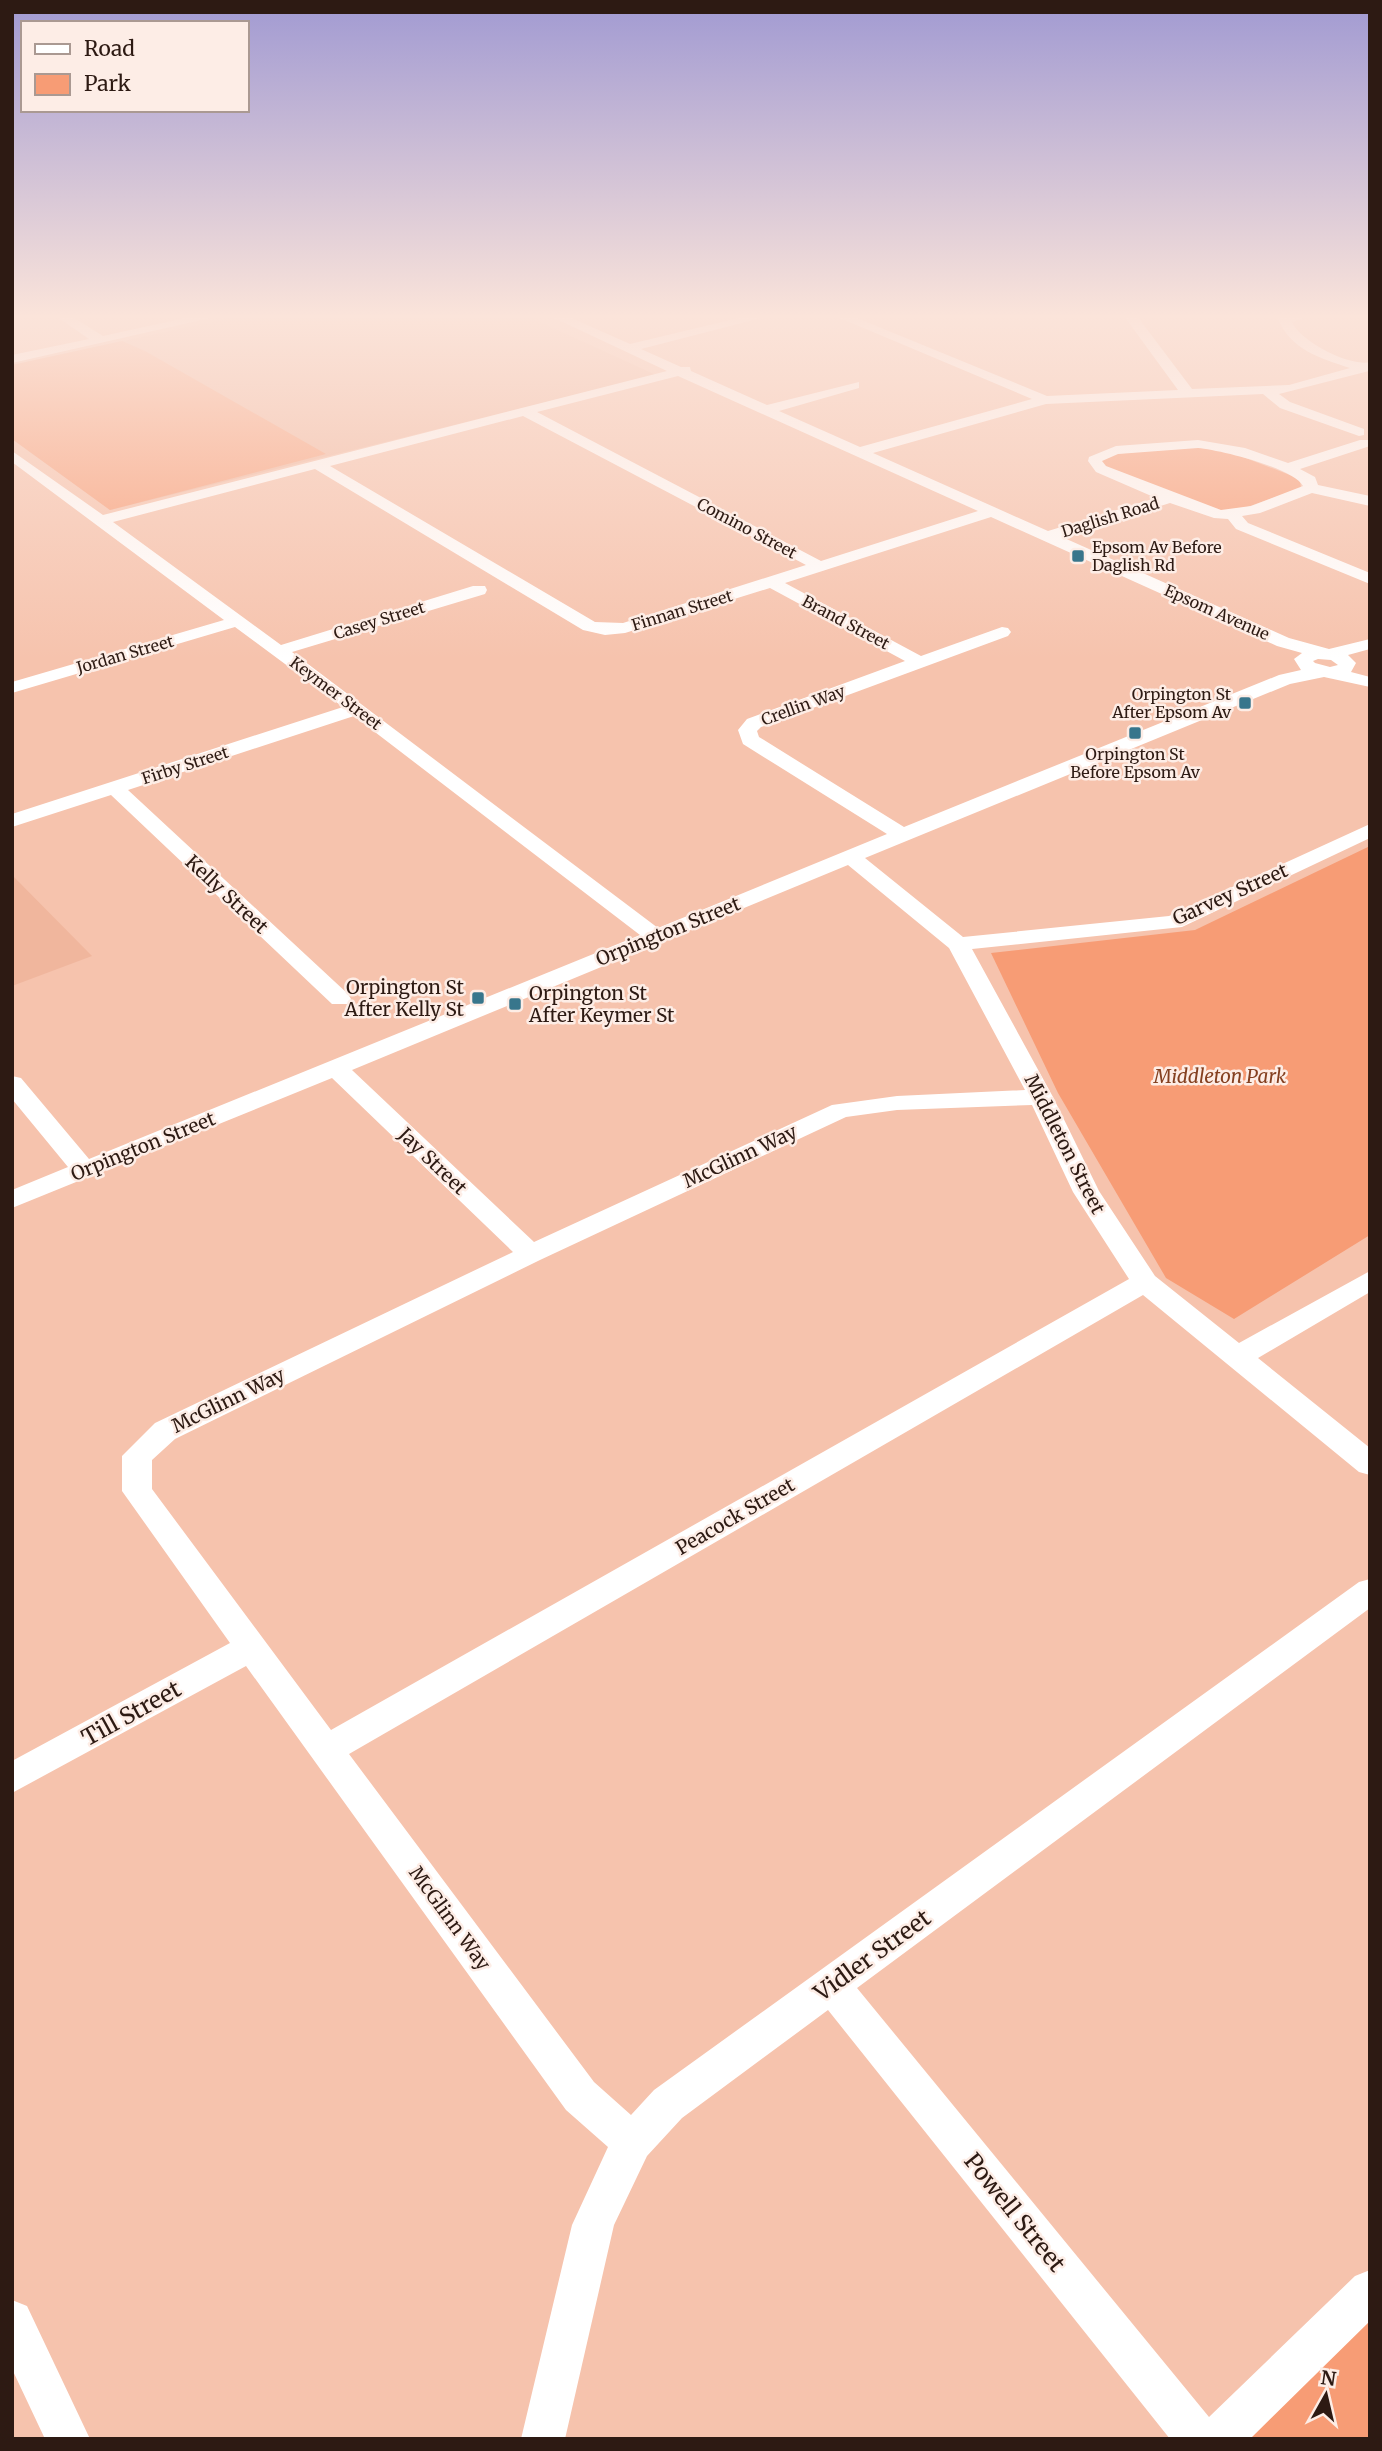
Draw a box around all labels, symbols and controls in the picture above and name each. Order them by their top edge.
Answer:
legend [21,21,248,112]
text: Road [84,35,135,62]
text: Park [84,70,131,97]
street label: Comino Street [694,493,801,563]
street label: Daglish Road [1059,493,1162,541]
place label: Epsom Av Before Daglish Rd [1092,537,1222,575]
marker: Epsom Av Before Daglish Rd [1070,548,1086,564]
street label: Epsom Avenue [1161,580,1273,644]
street label: Finnan Street [629,585,736,635]
street label: Brand Street [799,591,894,654]
street label: Casey Street [331,596,428,643]
street label: Jordan Street [73,630,177,678]
street label: Keymer Street [286,652,386,734]
street label: Crellin Way [758,680,848,729]
place label: Orpington St After Epsom Av [1111,684,1232,722]
marker: Orpington St After Epsom Av [1237,695,1253,711]
marker: Orpington St Before Epsom Av [1127,725,1143,741]
street label: Firby Street [139,741,232,788]
place label: Orpington St Before Epsom Av [1070,744,1201,782]
street label: Kelly Street [181,850,274,939]
street label: Garvey Street [1169,858,1292,930]
street label: Orpington Street [592,891,744,971]
place label: Orpington St After Kelly St [344,975,465,1021]
place label: Orpington St After Keymer St [528,981,675,1027]
marker: Orpington St After Kelly St [470,990,486,1006]
marker: Orpington St After Keymer St [507,996,523,1012]
park label: Middleton Park [1153,1064,1287,1088]
street label: Middleton Street [1019,1070,1111,1218]
street label: Orpington Street [67,1106,219,1186]
street label: McGlinn Way [679,1119,801,1193]
street label: Jay Street [393,1122,473,1200]
street label: McGlinn Way [168,1362,288,1438]
street label: Peacock Street [671,1472,799,1560]
street label: Till Street [76,1674,186,1752]
street label: McGlinn Way [404,1861,496,1975]
street label: Vidler Street [807,1903,936,2008]
street label: Powell Street [958,2147,1072,2277]
north arrow [1291,2360,1361,2430]
text: N [1319,2365,1337,2391]

